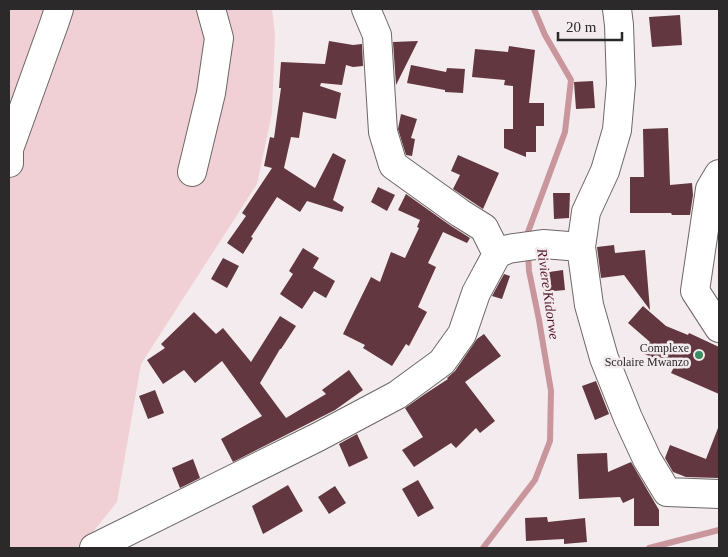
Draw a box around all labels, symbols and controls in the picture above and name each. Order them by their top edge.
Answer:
scale bar [558,10,622,42]
text: 20 m [566,19,597,35]
water label: Riviere Kidorwe [534,247,562,340]
place label: Complexe Scolaire Mwanzo [605,341,689,369]
marker: Complexe Scolaire Mwanzo [693,349,705,361]

